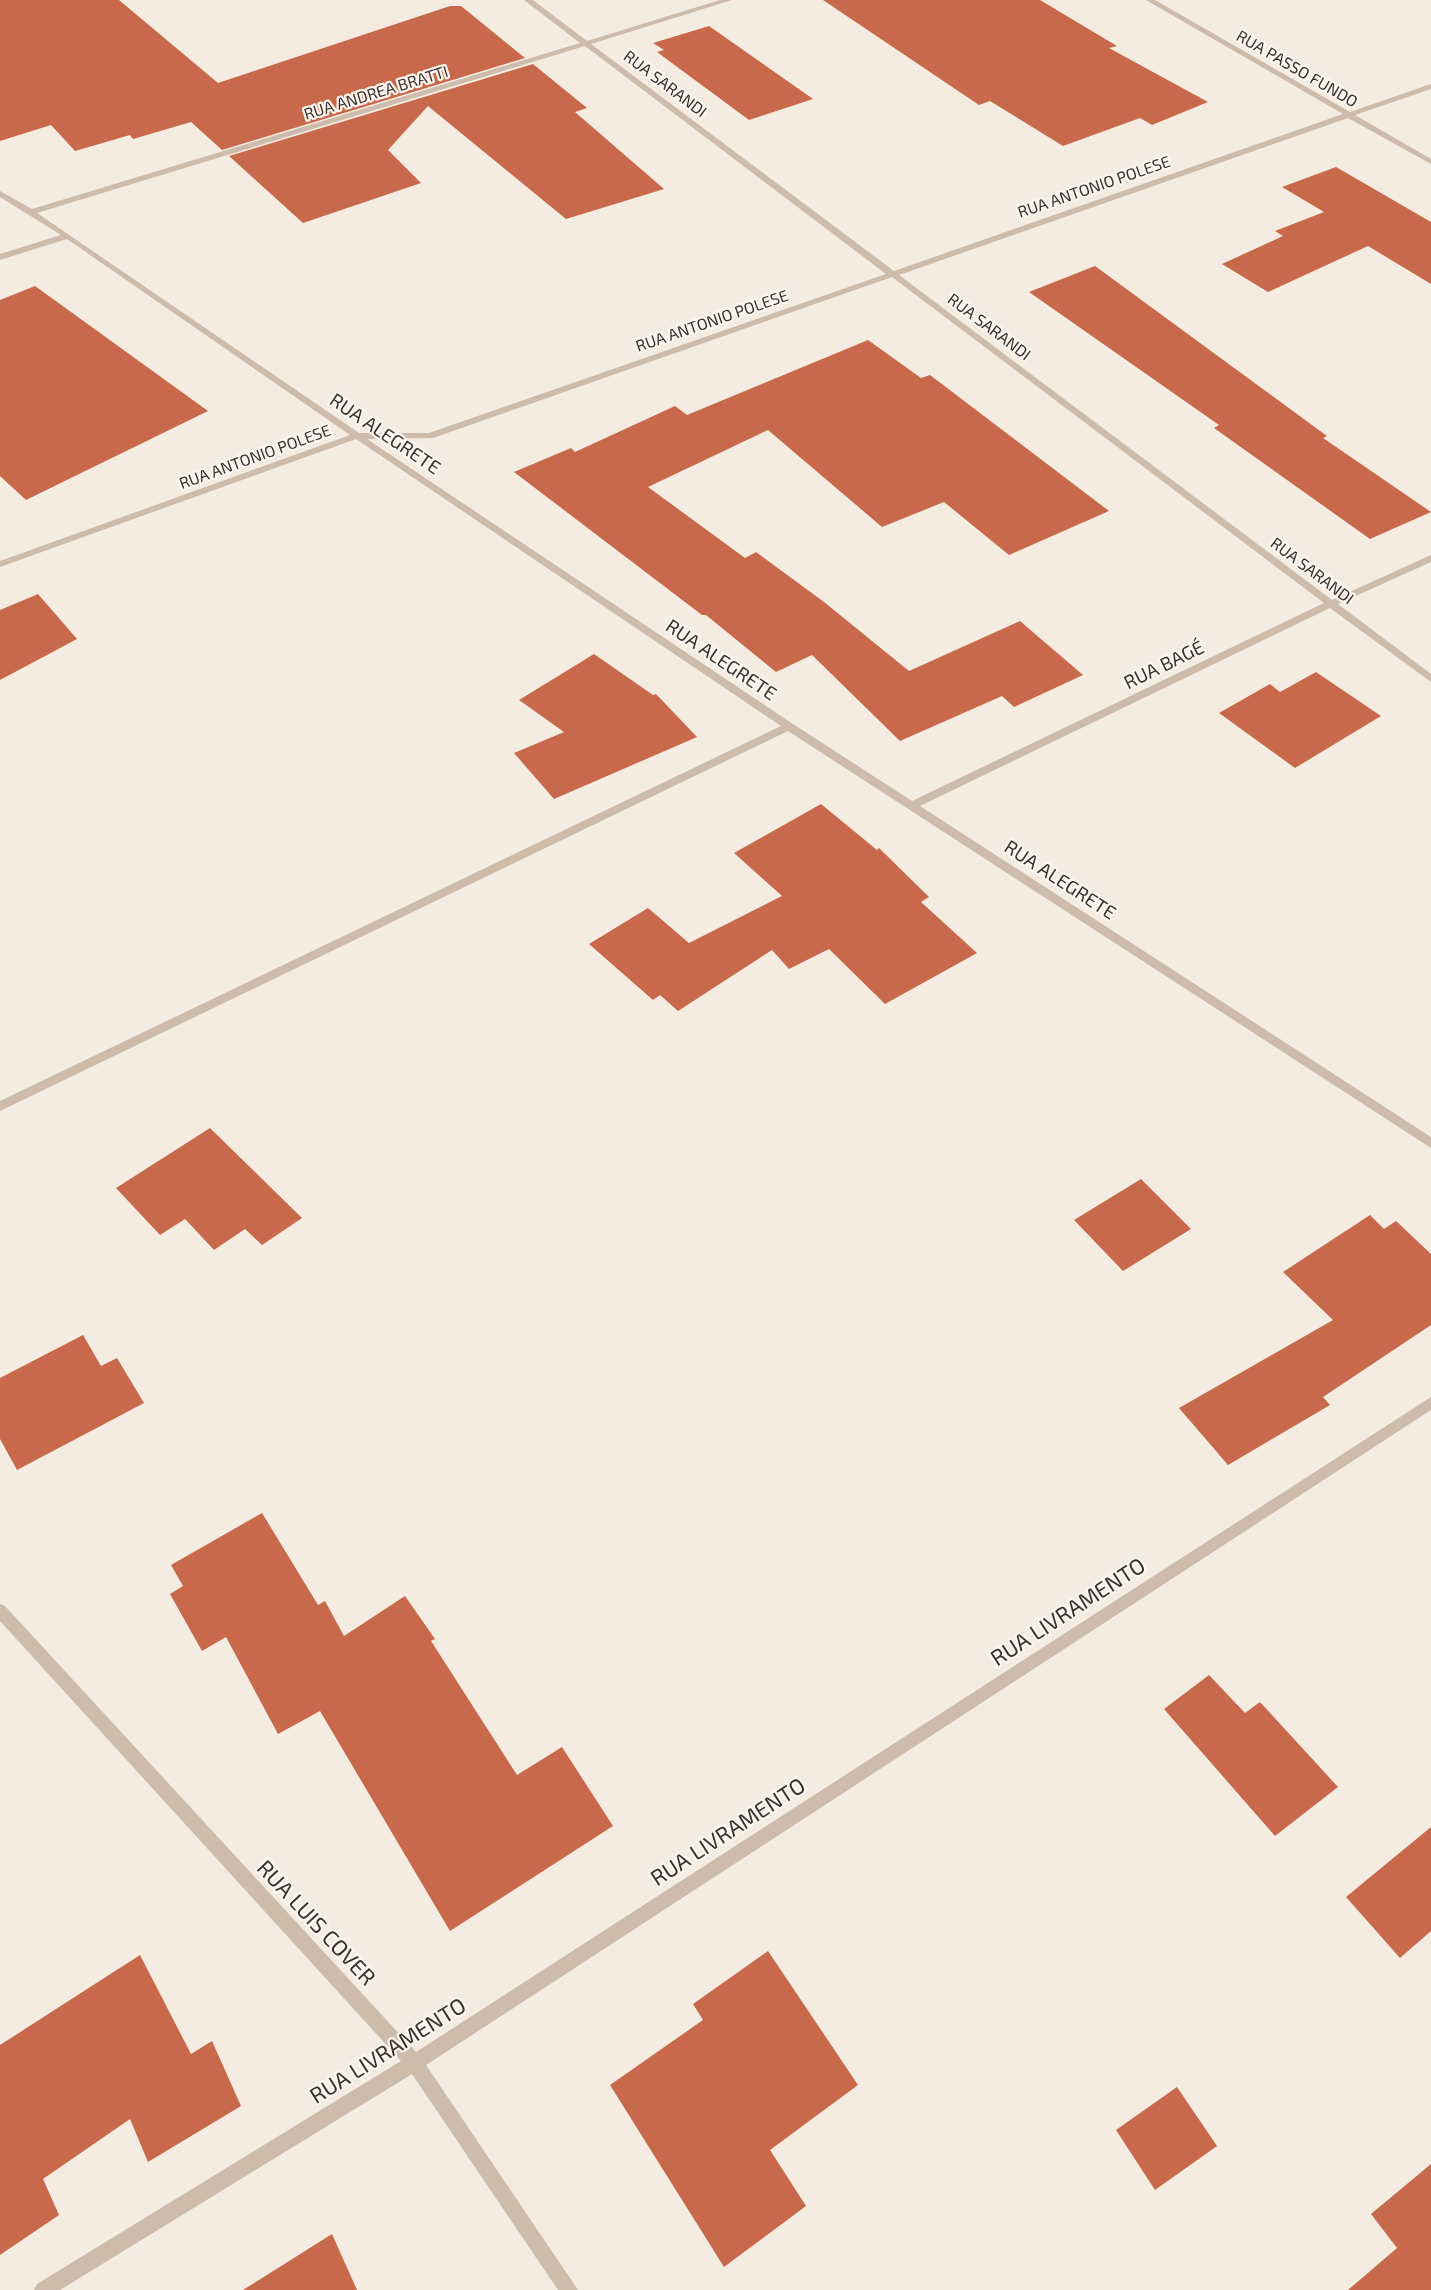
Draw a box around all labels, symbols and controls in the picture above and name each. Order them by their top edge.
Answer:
street label: RUA PASSO FUNDO [1233,26,1361,112]
street label: RUA SARANDI [620,47,710,121]
street label: RUA ANDREA BRATTI [302,62,450,124]
street label: RUA ANTONIO POLESE [1015,152,1173,222]
street label: RUA ANTONIO POLESE [633,286,791,356]
street label: RUA SARANDI [944,290,1034,364]
street label: RUA ALEGRETE [325,389,445,479]
street label: RUA ANTONIO POLESE [177,421,333,493]
street label: RUA SARANDI [1267,534,1357,608]
street label: RUA ALEGRETE [661,615,781,705]
street label: RUA BAGÉ [1120,636,1208,694]
street label: RUA ALEGRETE [1000,835,1120,925]
street label: RUA LIVRAMENTO [986,1552,1150,1672]
street label: RUA LIVRAMENTO [646,1772,810,1892]
street label: RUA LUIS COVER [251,1855,381,1991]
street label: RUA LIVRAMENTO [305,1992,471,2110]

